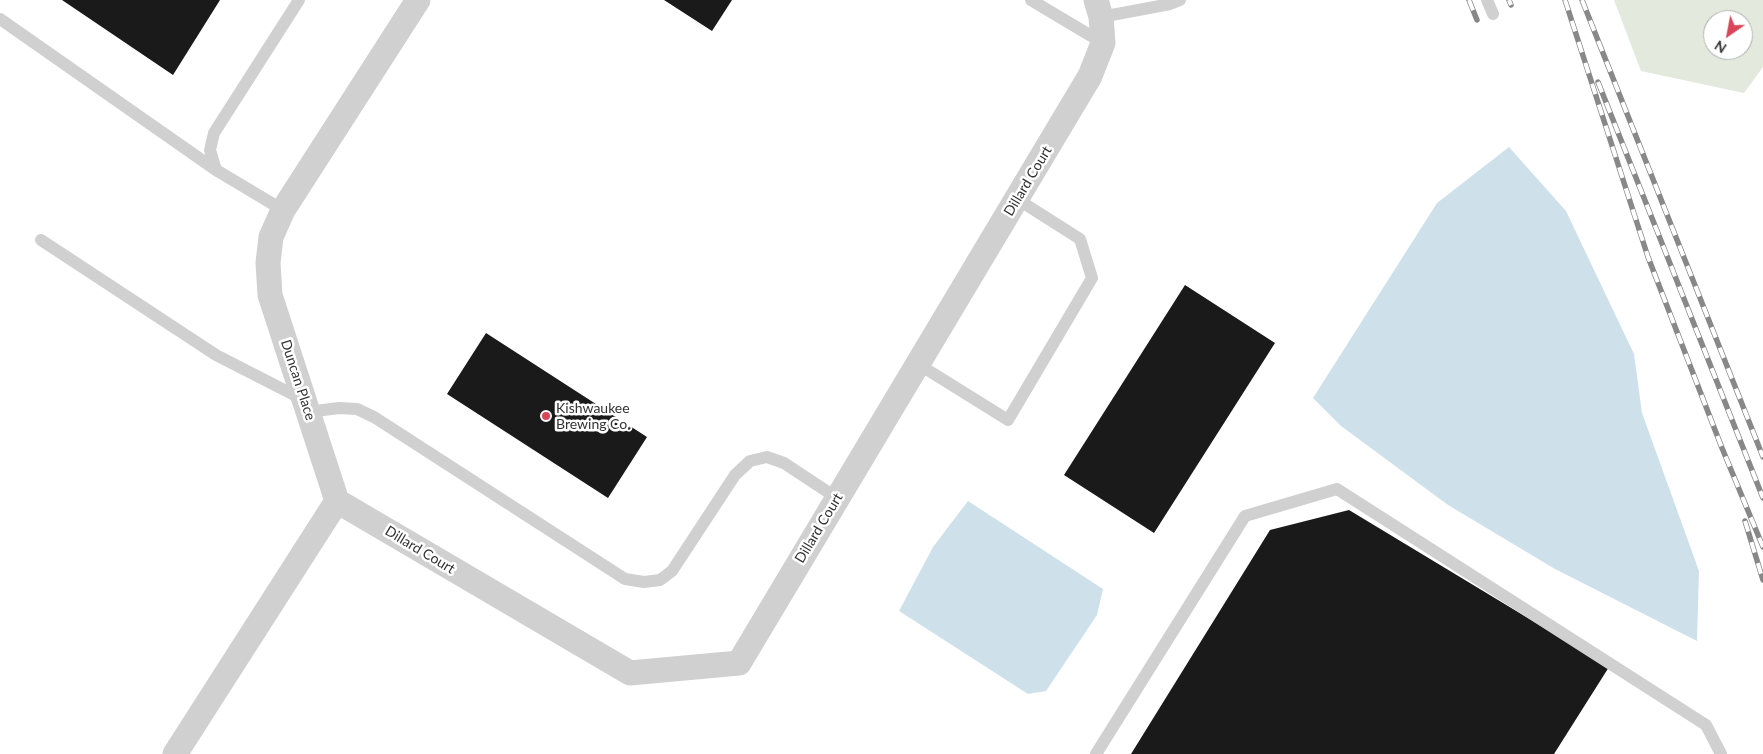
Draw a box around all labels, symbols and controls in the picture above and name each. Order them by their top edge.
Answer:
north arrow [1703,10,1753,60]
text: N [1711,37,1729,57]
street label: Dillard Court [1001,143,1055,219]
street label: Duncan Place [277,338,319,422]
place label: Kishwaukee Brewing Co. [556,400,631,432]
marker: Kishwaukee Brewing Co. [540,410,552,422]
street label: Dillard Court [792,490,846,566]
street label: Dillard Court [382,523,458,577]

